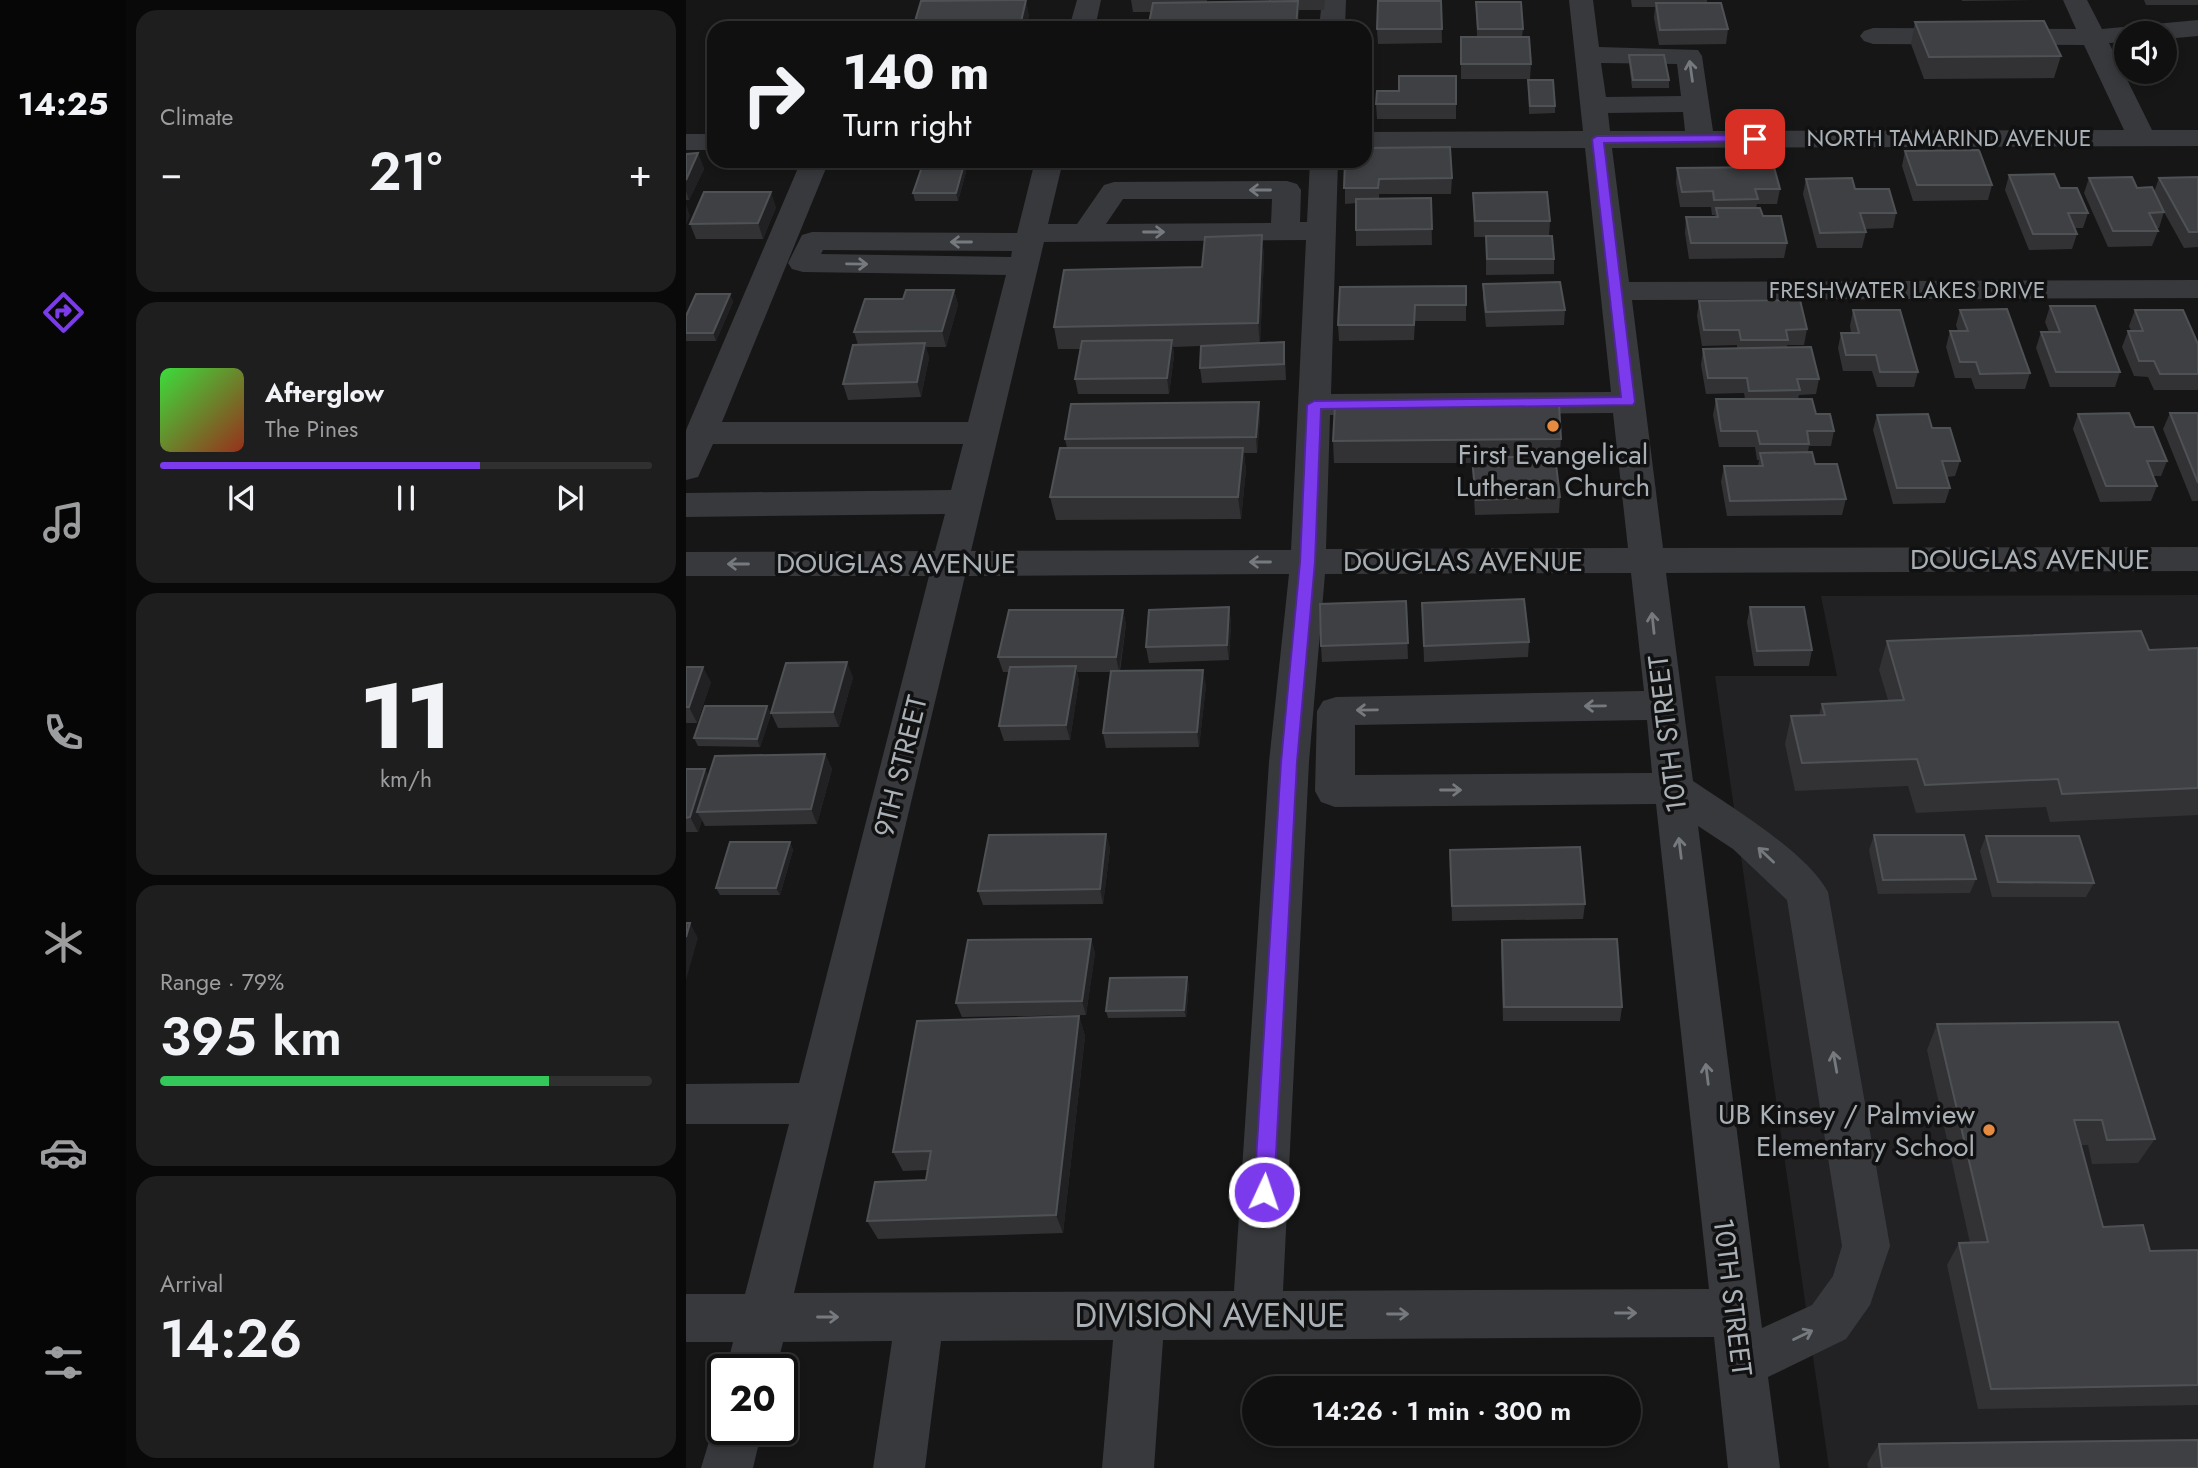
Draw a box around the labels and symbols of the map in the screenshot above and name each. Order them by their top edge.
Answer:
one-way arrow [1684,60,1697,83]
pin [1725,109,1785,169]
street label: NORTH TAMARIND AVENUE [1807,121,2091,155]
one-way arrow [1249,183,1272,197]
one-way arrow [1143,225,1166,239]
one-way arrow [950,235,973,249]
one-way arrow [845,257,868,271]
street label: FRESHWATER LAKES DRIVE [1769,273,2045,307]
marker: First Evangelical Lutheran Church [1545,418,1561,434]
place label: First Evangelical Lutheran Church [1456,434,1650,507]
street label: DOUGLAS AVENUE [1910,539,2150,580]
street label: DOUGLAS AVENUE [1343,541,1583,582]
street label: DOUGLAS AVENUE [776,543,1016,584]
one-way arrow [1248,555,1271,569]
one-way arrow [727,557,750,571]
one-way arrow [1647,612,1660,634]
street label: 10TH STREET [1637,653,1698,815]
street label: 9TH STREET [863,691,938,841]
one-way arrow [1583,700,1606,713]
one-way arrow [1356,704,1379,717]
one-way arrow [1439,784,1462,797]
one-way arrow [1674,838,1687,860]
one-way arrow [1757,847,1775,863]
one-way arrow [1828,1051,1841,1074]
one-way arrow [1700,1064,1713,1086]
place label: UB Kinsey / Palmview Elementary School [1718,1094,1975,1167]
marker: UB Kinsey / Palmview Elementary School [1981,1122,1997,1138]
position arrow [1227,1155,1301,1229]
street label: 10TH STREET [1702,1216,1763,1378]
street label: DIVISION AVENUE [1075,1292,1345,1339]
one-way arrow [1614,1306,1637,1320]
one-way arrow [1386,1307,1409,1321]
one-way arrow [816,1310,839,1324]
one-way arrow [1792,1327,1813,1341]
speed limit sign: 20 [707,1354,798,1445]

